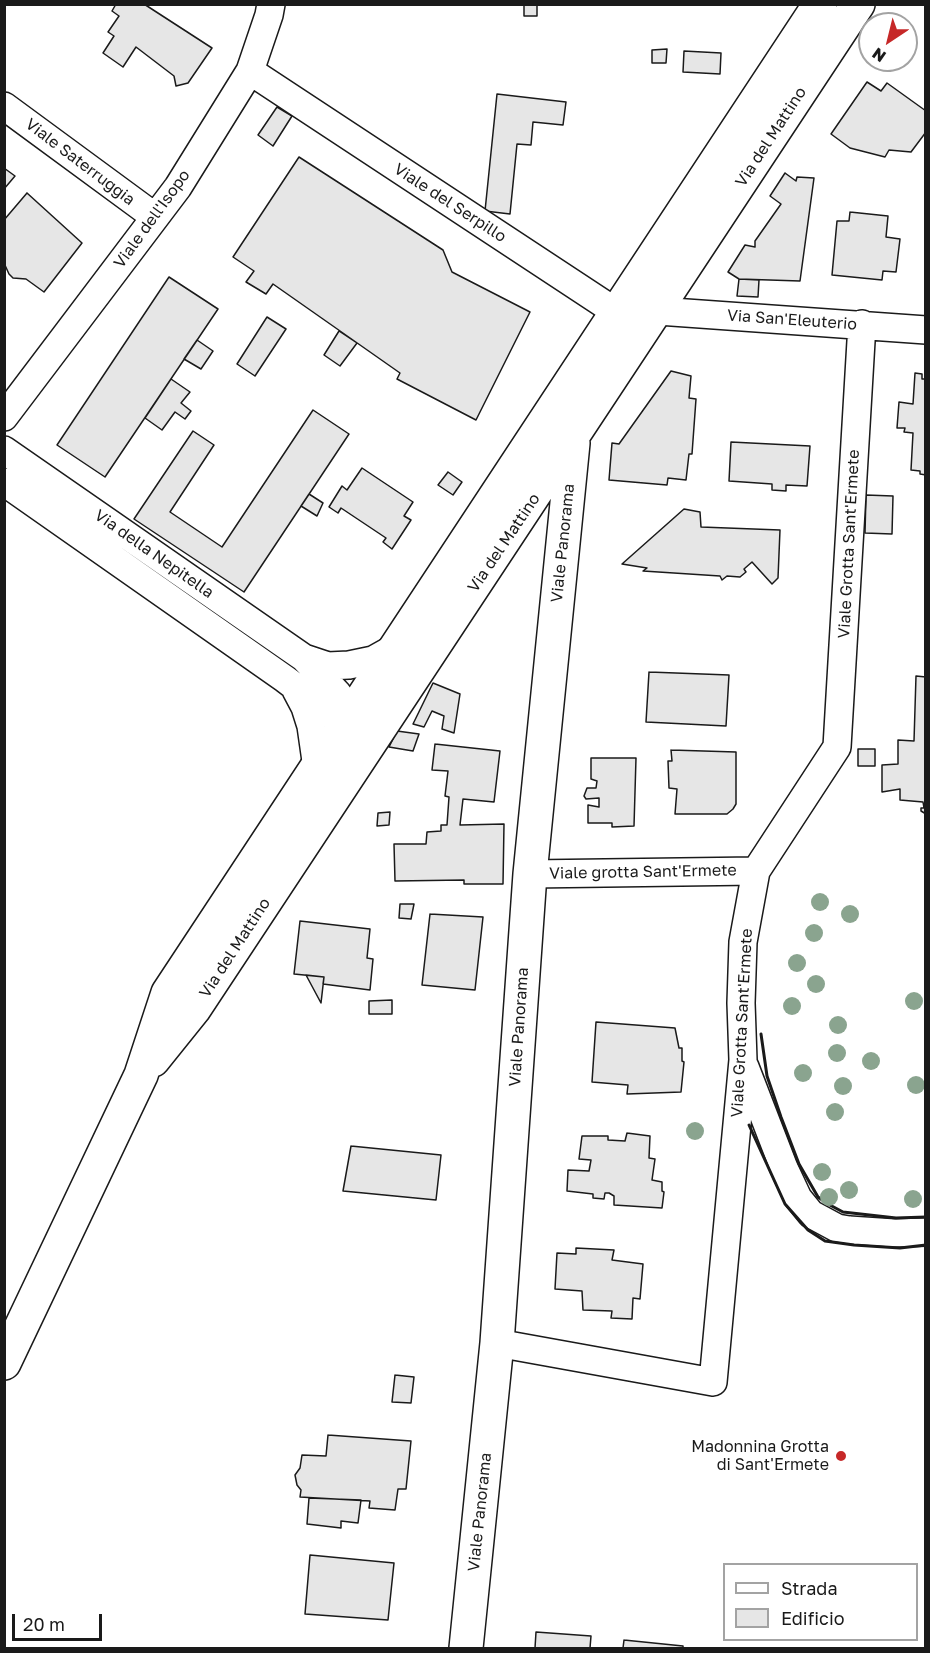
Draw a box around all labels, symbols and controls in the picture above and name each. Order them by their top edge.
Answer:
north arrow [858,12,918,72]
text: N [868,43,890,67]
street label: Via del Mattino [732,83,810,191]
street label: Viale Saterruggia [21,115,139,209]
street label: Viale del Serpillo [390,160,510,246]
street label: Viale dell'Isopo [110,166,194,272]
street label: Via San'Eleuterio [726,306,858,334]
street label: Viale Grotta Sant'Ermete [834,449,864,639]
street label: Viale Panorama [547,483,579,603]
street label: Via del Mattino [464,490,544,596]
street label: Via della Nepitella [91,506,217,602]
street label: Viale grotta Sant'Ermete [549,861,737,883]
street label: Via del Mattino [196,894,274,1002]
street label: Viale Grotta Sant'Ermete [727,928,757,1118]
street label: Viale Panorama [505,967,533,1087]
place label: Madonnina Grotta di Sant'Ermete [691,1437,829,1475]
marker: Madonnina Grotta di Sant'Ermete [834,1449,848,1463]
street label: Viale Panorama [464,1452,496,1572]
legend [723,1563,918,1641]
text: Strada [781,1577,838,1599]
scale bar [15,1602,105,1640]
text: Edificio [781,1607,845,1629]
text: 20 m [23,1613,65,1635]

